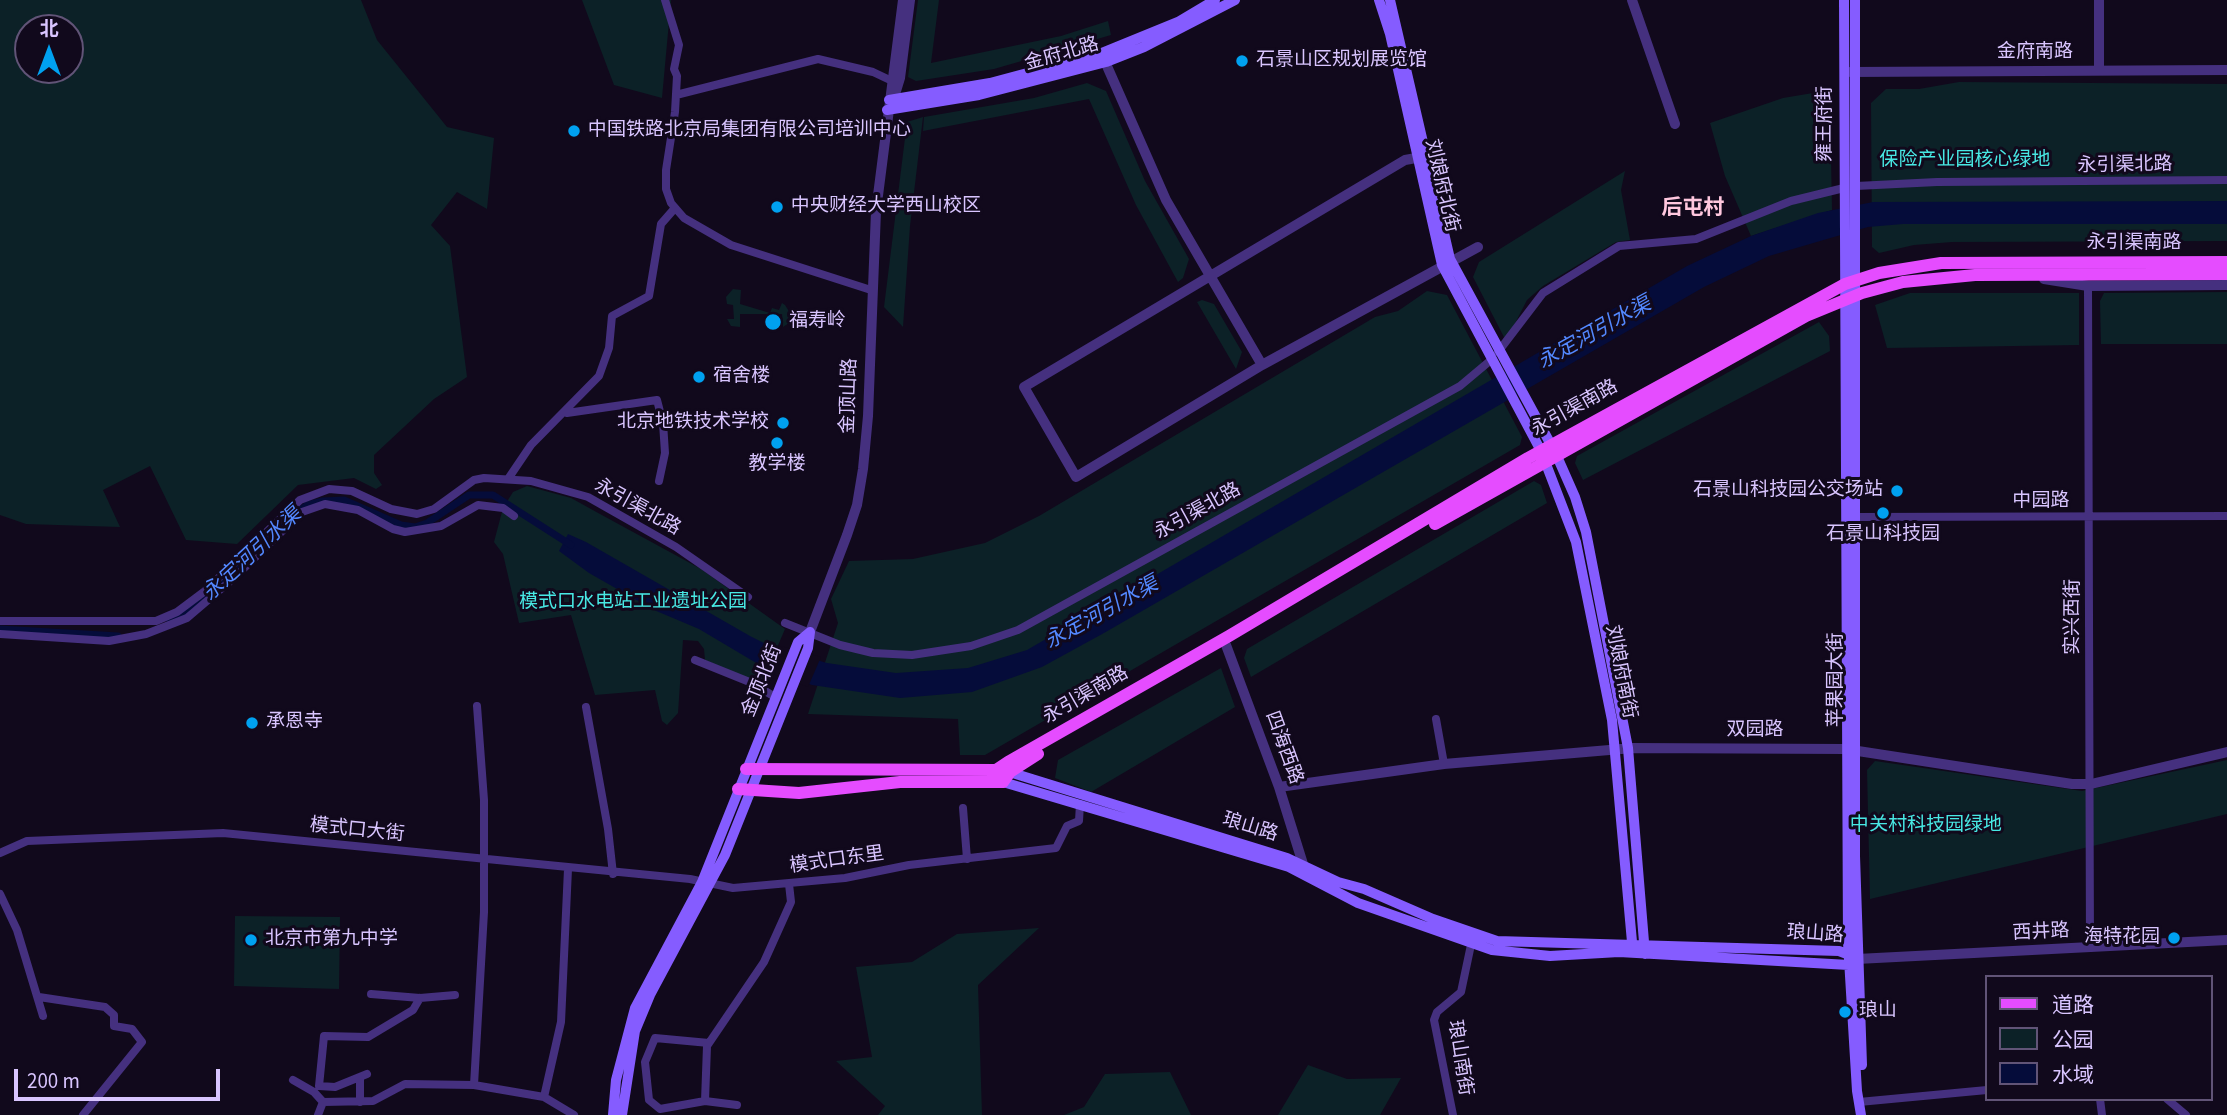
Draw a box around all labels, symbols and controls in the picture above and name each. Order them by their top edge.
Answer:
north arrow [14,14,84,84]
text: 北 [39,16,59,43]
street label: 金府北路 [1022,34,1102,76]
street label: 金府南路 [1997,42,2073,64]
place label: 石景山区规划展览馆 [1256,50,1427,72]
marker: 石景山区规划展览馆 [1234,53,1250,69]
street label: 雍王府街 [1815,86,1837,162]
place label: 中国铁路北京局集团有限公司培训中心 [588,120,911,142]
marker: 中国铁路北京局集团有限公司培训中心 [566,123,582,139]
street label: 刘娘府北街 [1419,137,1463,235]
park label: 保险产业园核心绿地 [1880,150,2050,172]
street label: 永引渠北路 [2077,154,2173,178]
place label: 中央财经大学西山校区 [791,196,981,218]
district label: 后屯村 [1662,196,1724,222]
marker: 中央财经大学西山校区 [769,199,785,215]
street label: 永引渠南路 [2087,233,2181,255]
water label: 永定河引水渠 [1534,292,1656,376]
place label: 福寿岭 [789,311,846,333]
marker: 福寿岭 [763,312,783,332]
street label: 金顶山路 [837,358,863,434]
place label: 宿舍楼 [713,366,770,388]
marker: 宿舍楼 [691,369,707,385]
street label: 永引渠南路 [1528,376,1622,442]
place label: 北京地铁技术学校 [617,412,769,434]
marker: 北京地铁技术学校 [775,415,791,431]
marker: 教学楼 [769,435,785,451]
place label: 教学楼 [749,454,805,476]
street label: 永引渠北路 [590,475,684,541]
street label: 永引渠北路 [1151,479,1245,545]
place label: 石景山科技园公交场站 [1693,480,1883,502]
marker: 石景山科技园公交场站 [1889,483,1905,499]
street label: 中园路 [2013,491,2069,513]
water label: 永定河引水渠 [198,503,308,607]
marker: 石景山科技园 [1875,505,1891,521]
place label: 石景山科技园 [1826,524,1940,546]
water label: 永定河引水渠 [1041,572,1163,656]
street label: 实兴西街 [2063,579,2085,655]
park label: 模式口水电站工业遗址公园 [519,592,747,614]
street label: 刘娘府南街 [1600,623,1640,721]
street label: 苹果园大街 [1826,633,1848,727]
street label: 金顶北街 [738,641,788,721]
street label: 永引渠南路 [1039,662,1133,730]
street label: 四海西路 [1259,708,1307,788]
place label: 承恩寺 [266,712,323,734]
marker: 承恩寺 [244,715,260,731]
street label: 双园路 [1727,720,1783,742]
street label: 琅山路 [1219,809,1281,847]
street label: 模式口大街 [309,815,405,847]
park label: 中关村科技园绿地 [1850,815,2002,837]
street label: 模式口东里 [788,843,886,879]
street label: 西井路 [2012,920,2070,946]
street label: 琅山路 [1786,922,1844,948]
place label: 海特花园 [2084,927,2160,949]
place label: 北京市第九中学 [265,929,398,951]
marker: 海特花园 [2166,930,2182,946]
marker: 北京市第九中学 [243,932,259,948]
legend [1986,975,2213,1101]
text: 道路 [2052,990,2094,1020]
place label: 琅山 [1859,1001,1897,1023]
marker: 琅山 [1837,1004,1853,1020]
street label: 琅山南街 [1442,1019,1476,1097]
text: 公园 [2052,1025,2094,1055]
scale bar [18,1056,224,1100]
text: 水域 [2052,1060,2094,1090]
text: 200 m [27,1066,80,1096]

